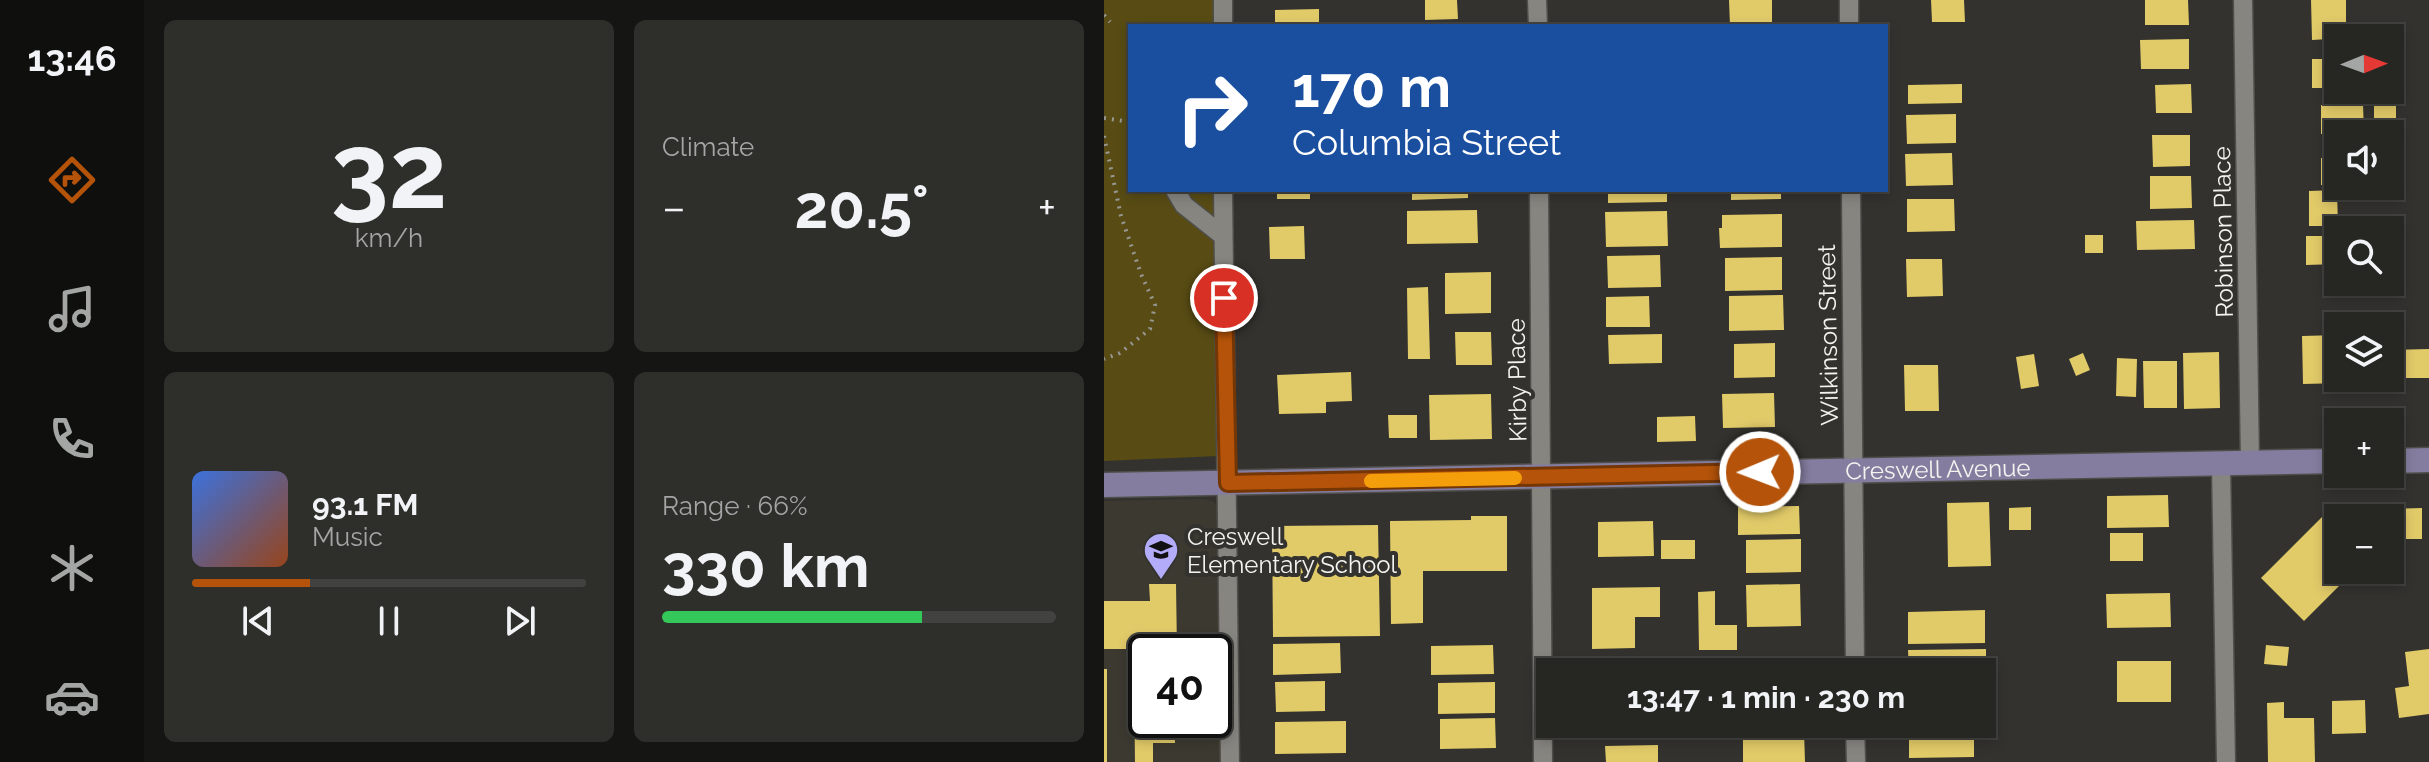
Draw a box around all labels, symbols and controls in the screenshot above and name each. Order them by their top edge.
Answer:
north arrow [2324,24,2404,104]
map controls [2324,24,2404,584]
text: 13:46 [27,37,117,79]
text: 170 m [1292,54,1451,120]
icon: right [1160,56,1264,160]
text: 32 [331,110,447,232]
button: sound [2324,120,2404,200]
text: Columbia Street [1292,121,1561,163]
text: Climate [662,132,754,162]
street label: Robinson Place [2207,146,2239,318]
icon: directions [44,152,100,208]
text: 20.5° [794,172,929,242]
text: − [662,182,686,233]
text: + [1038,182,1056,233]
button: search [2324,216,2404,296]
text: km/h [355,223,423,253]
street label: Wilkinson Street [1812,244,1844,426]
pin [1190,264,1258,332]
icon: arrive [1202,276,1246,320]
icon: music [44,281,100,337]
button: layers [2324,312,2404,392]
street label: Kirby Place [1501,318,1533,442]
button: + [2324,408,2404,488]
icon: phone [44,411,100,467]
position arrow [1718,430,1802,514]
street label: Creswell Avenue [1845,452,2031,485]
text: 93.1 FM [312,487,418,522]
text: Range · 66% [662,491,808,521]
button: − [2324,504,2404,584]
text: Music [312,522,383,552]
place label: Creswell Elementary School [1187,522,1398,579]
text: 330 km [662,531,870,601]
school or university icon: Creswell Elementary School [1142,531,1180,581]
icon: climate [44,540,100,596]
icon: previous [236,599,280,643]
icon: pause [367,599,411,643]
icon: next [498,599,542,643]
speed limit sign: 40 [1128,634,1232,738]
icon: car [44,669,100,725]
text: 13:47 · 1 min · 230 m [1627,680,1905,715]

